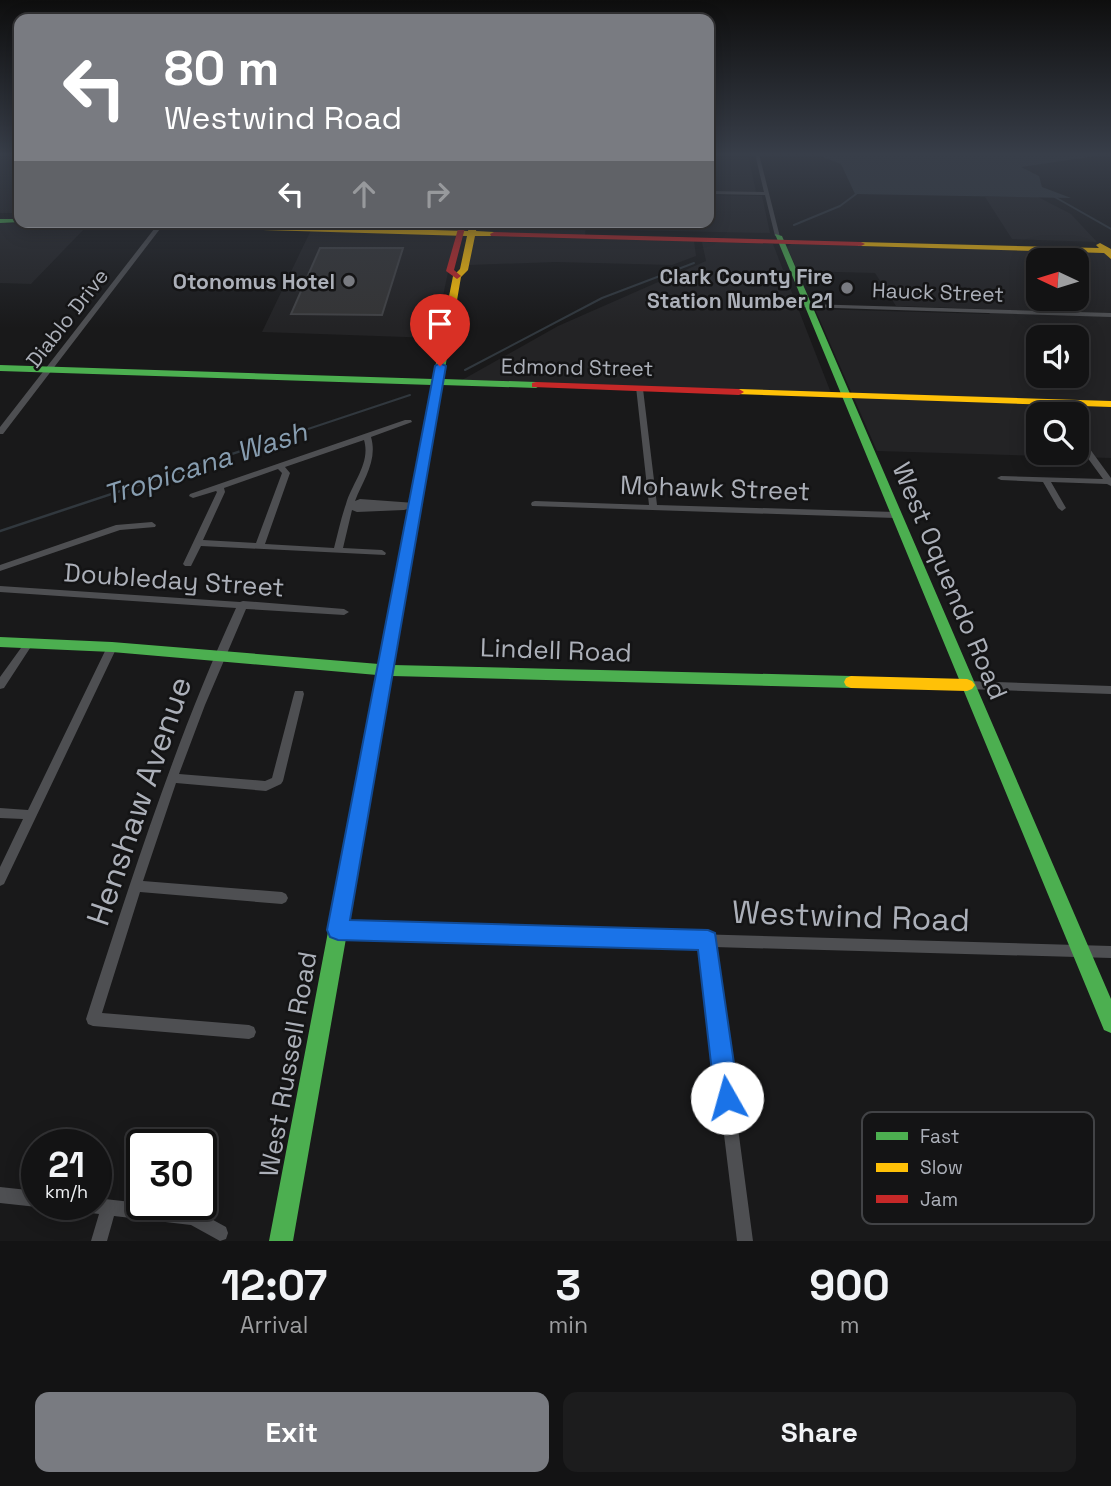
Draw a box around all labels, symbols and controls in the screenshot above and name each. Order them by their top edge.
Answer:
text: 80 m [164,37,279,99]
icon: left [49,42,140,133]
text: Westwind Road [164,98,402,138]
icon: left [272,175,310,213]
icon: ahead [345,175,383,213]
icon: right [418,175,456,213]
north arrow [1026,248,1088,312]
map controls [1026,248,1089,465]
street label: Diablo Drive [20,263,114,373]
place label: Clark County Fire Station Number 21 [647,263,833,314]
place label: Otonomus Hotel [173,268,335,295]
marker: Otonomus Hotel [341,273,357,289]
street label: Hauck Street [872,276,1004,308]
marker: Clark County Fire Station Number 21 [839,280,855,296]
pin [410,294,470,366]
icon: arrive [421,305,459,343]
button: sound [1026,325,1089,388]
street label: Edmond Street [501,352,653,382]
button: search [1026,402,1089,465]
water label: Tropicana Wash [99,413,312,513]
street label: West Oquendo Road [885,457,1015,705]
street label: Mohawk Street [619,468,811,508]
street label: Doubleday Street [63,555,285,605]
street label: Lindell Road [480,630,632,670]
street label: Henshaw Avenue [78,671,200,931]
street label: Westwind Road [731,892,971,940]
street label: West Russell Road [251,949,325,1179]
position arrow [690,1061,764,1135]
legend [862,1112,1094,1224]
text: Fast [920,1124,960,1149]
speed limit sign: 30 [126,1129,217,1220]
text: 21 [48,1143,85,1187]
text: Slow [920,1155,963,1180]
text: km/h [45,1180,88,1203]
text: Jam [920,1187,958,1212]
text: 12:07 [221,1259,327,1312]
text: 3 [556,1259,581,1312]
text: 900 [809,1259,890,1312]
text: Arrival [240,1310,308,1340]
text: min [549,1310,588,1340]
text: m [840,1310,859,1340]
button: Exit [35,1392,549,1472]
button: Share [563,1392,1076,1472]

